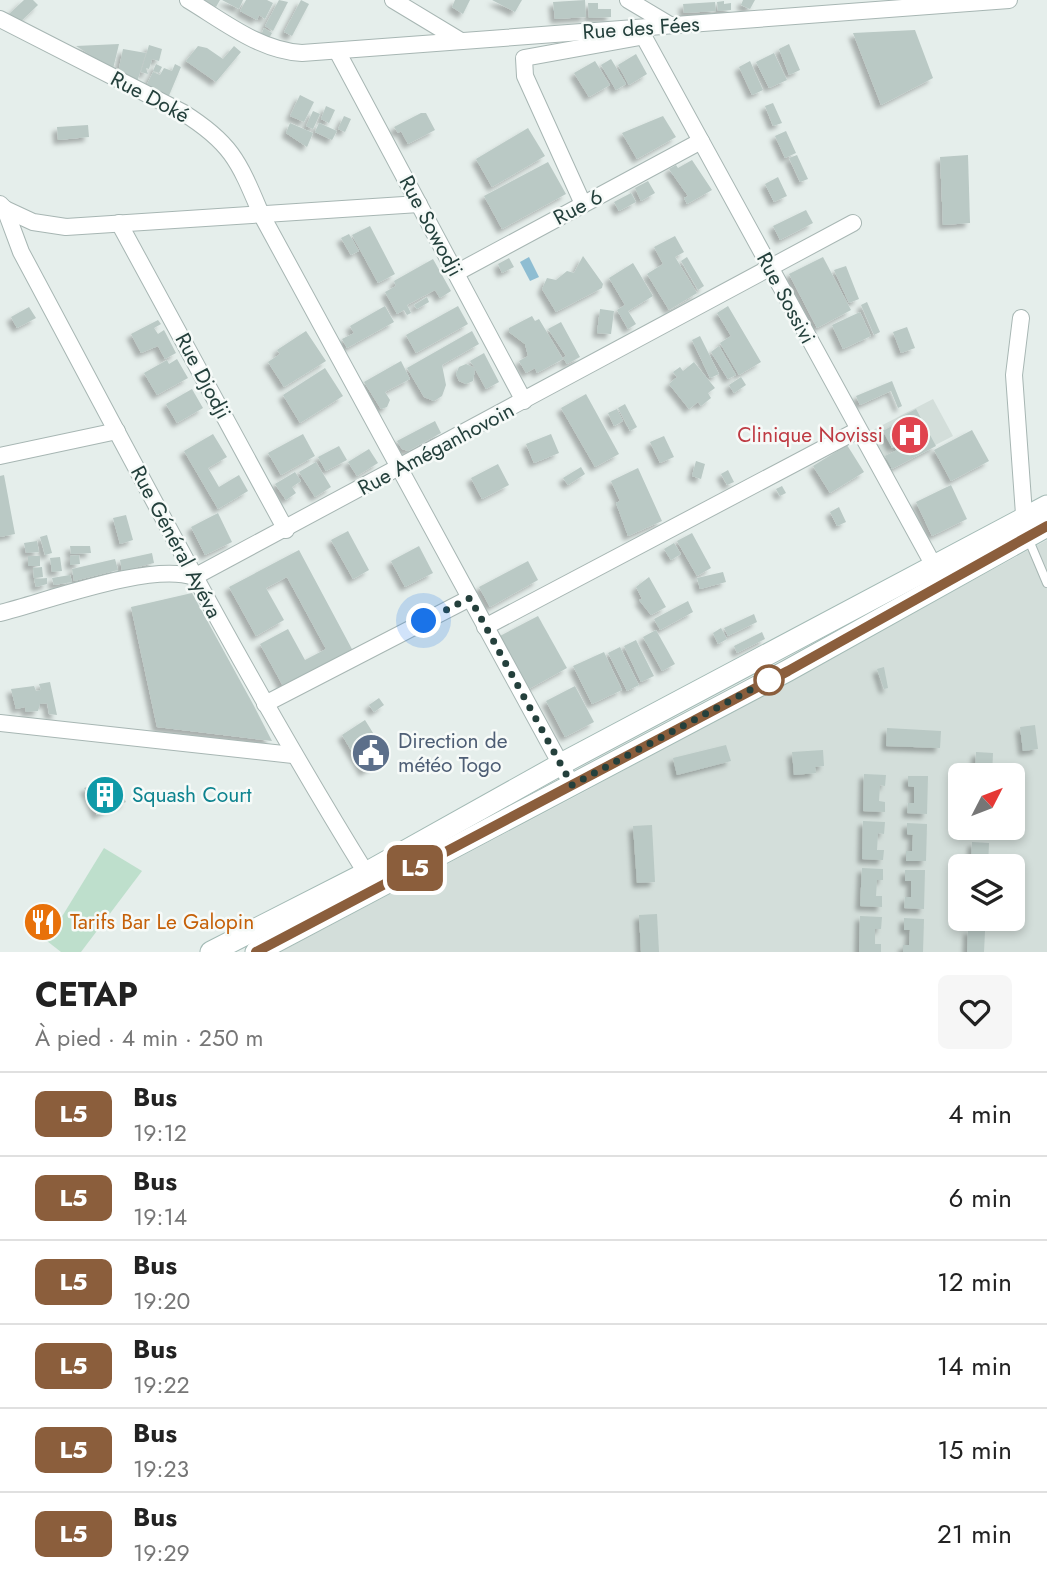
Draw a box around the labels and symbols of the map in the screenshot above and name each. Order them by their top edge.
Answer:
street label: Rue des Fées [581,9,701,47]
street label: Rue Doké [105,64,195,130]
street label: Rue Sowodji [392,170,470,282]
street label: Rue 6 [548,182,608,232]
street label: Rue Sossivi [749,247,823,349]
street label: Rue Djodji [168,328,238,424]
street label: Rue Améganhovoin [353,395,519,503]
hospital icon: Clinique Novissi [889,414,931,456]
place label: Clinique Novissi [737,420,883,450]
street label: Rue Général Ayéva [123,460,229,624]
your location [406,603,441,638]
unlabelled marker [754,665,784,695]
place label: Direction de météo Togo [398,726,508,780]
public building icon: Direction de météo Togo [350,732,392,774]
north arrow [948,763,1026,840]
building icon: Squash Court [84,774,126,816]
place label: Squash Court [132,780,252,810]
line badge: L5 [384,845,446,891]
restaurant icon: Tarifs Bar Le Galopin [22,901,64,943]
place label: Tarifs Bar Le Galopin [70,907,254,937]

